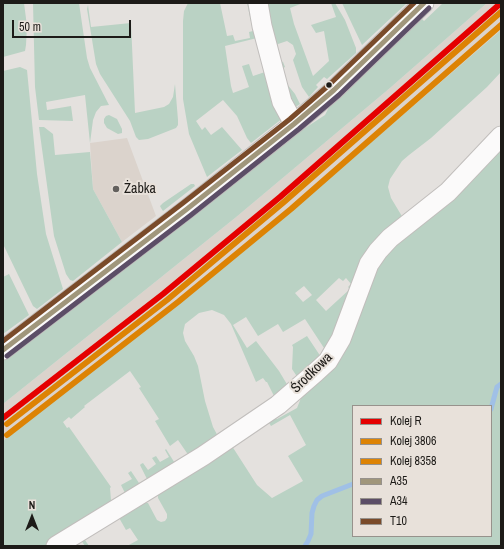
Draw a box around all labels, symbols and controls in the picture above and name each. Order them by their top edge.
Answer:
scale bar [14,12,133,38]
text: 50 m [19,19,41,35]
unlabelled marker [324,80,334,90]
place label: Żabka [124,181,156,197]
marker: Żabka [111,184,121,194]
street label: Środkowa [288,349,336,397]
legend [352,405,492,537]
text: Kolej R [390,413,422,429]
text: Kolej 3806 [390,433,437,449]
text: Kolej 8358 [390,453,437,469]
text: A35 [390,473,408,489]
text: A34 [390,493,408,509]
north arrow [12,497,52,537]
text: N [29,498,35,512]
text: T10 [390,513,407,529]

